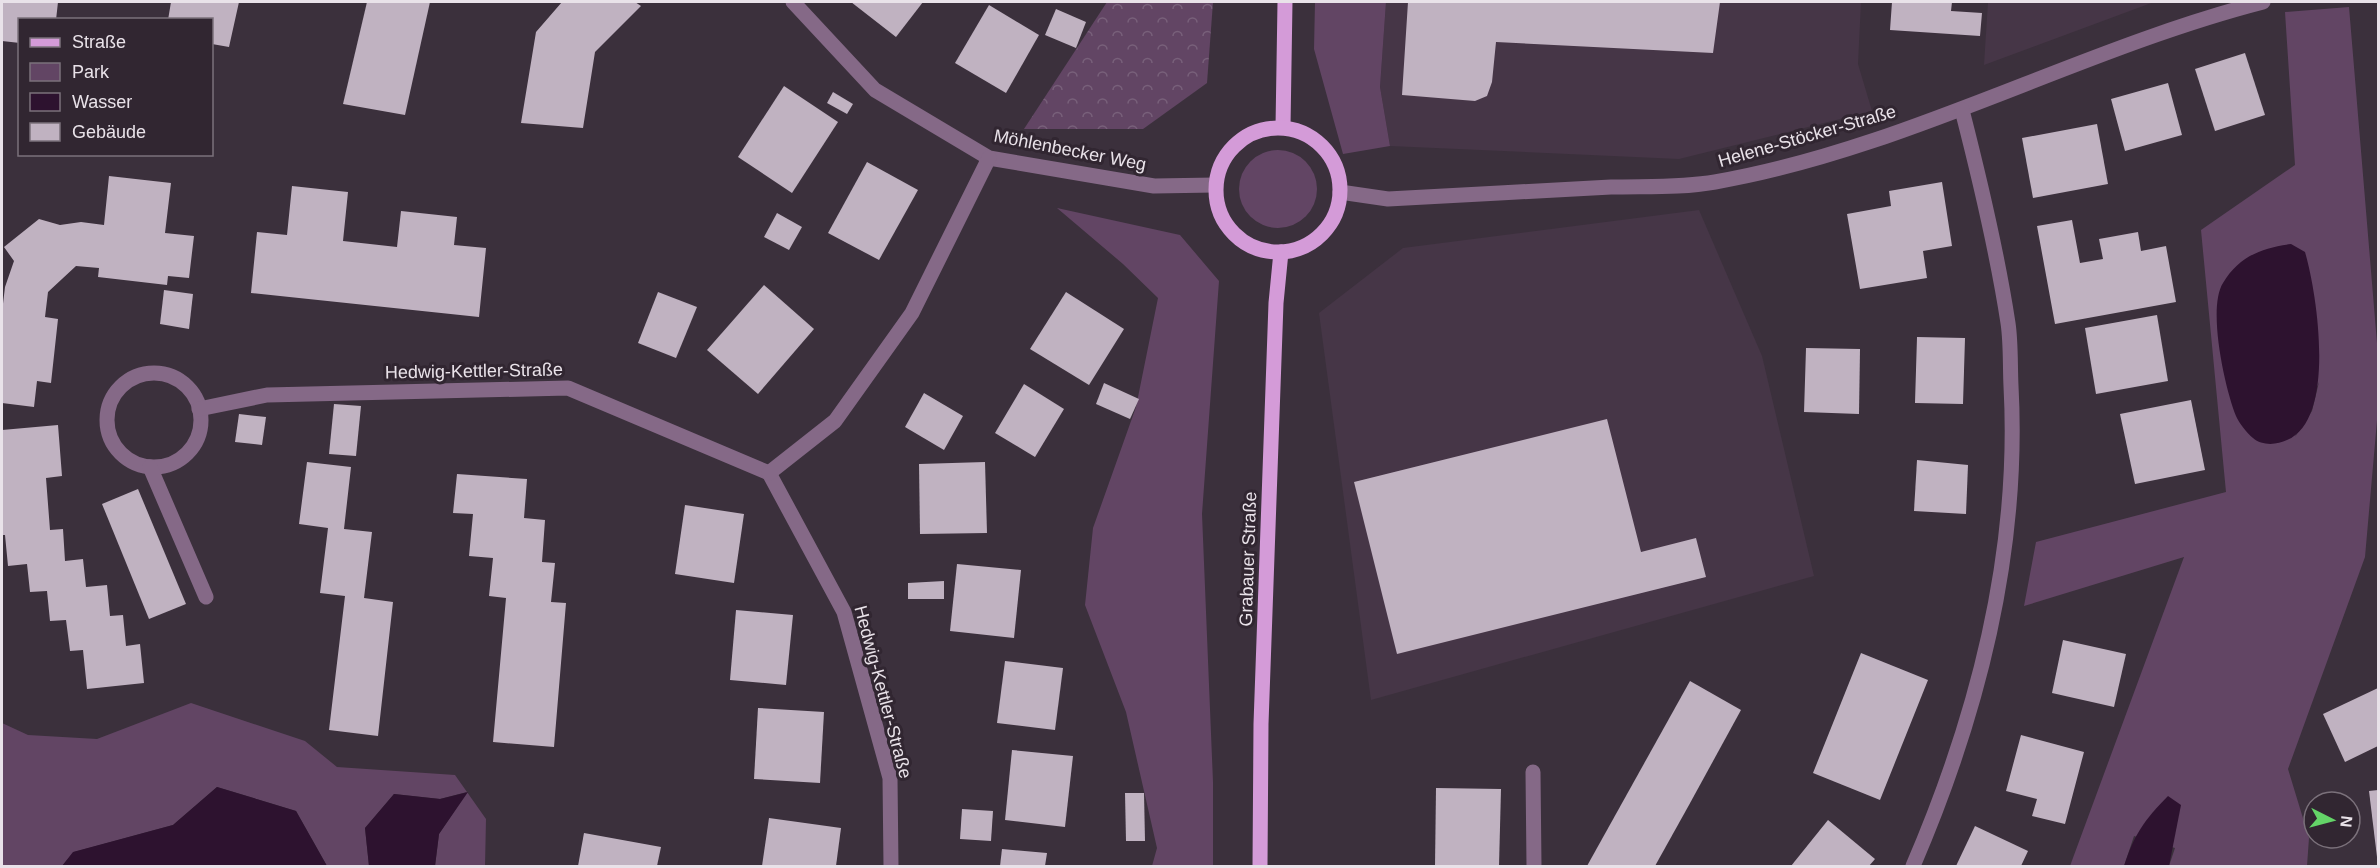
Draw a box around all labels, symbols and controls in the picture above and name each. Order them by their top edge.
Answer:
legend [18,18,213,156]
text: Straße [72,32,126,52]
text: Park [72,62,110,82]
text: Wasser [72,92,132,112]
street label: Helene-Stöcker-Straße [1716,101,1898,171]
text: Gebäude [72,122,146,142]
street label: Möhlenbecker Weg [992,125,1148,175]
street label: Hedwig-Kettler-Straße [385,359,563,383]
street label: Grabauer Straße [1236,491,1260,627]
street label: Hedwig-Kettler-Straße [850,603,916,781]
north arrow [2302,790,2362,850]
text: N [2337,815,2355,828]

